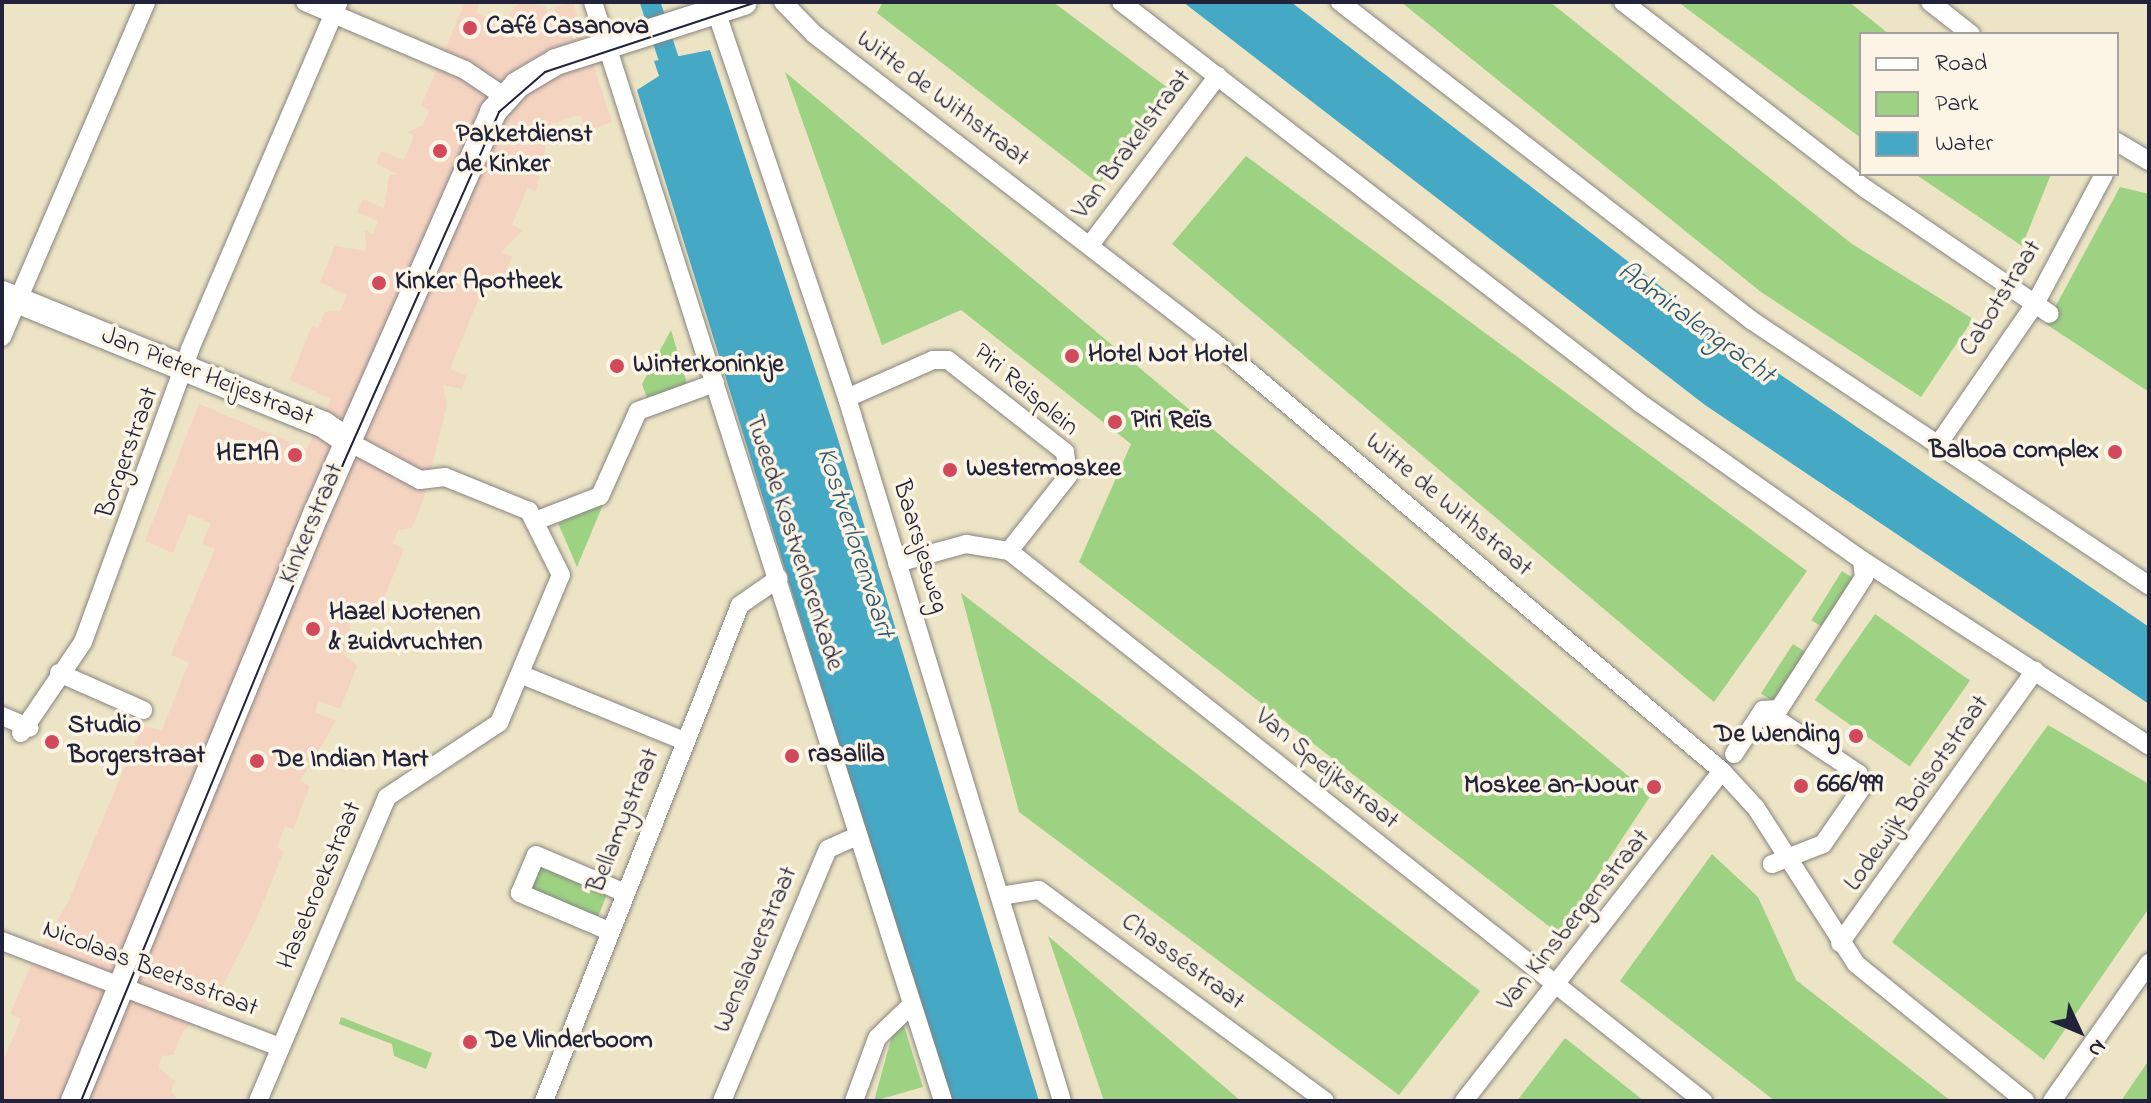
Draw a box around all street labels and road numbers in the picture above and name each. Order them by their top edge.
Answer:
street label: Witte de Withstraat [849,25,1035,175]
street label: Van Brakelstraat [1067,64,1199,226]
street label: Cabotstraat [1954,235,2050,363]
street label: Jan Pieter Heijestraat [96,321,318,435]
street label: Piri Reisplein [966,338,1084,444]
street label: Borgerstraat [91,383,167,523]
street label: Tweede Kostverlorenkade [737,411,849,675]
street label: Witte de Withstraat [1358,427,1538,585]
street label: Kinkerstraat [274,459,352,589]
street label: Baarsjesweg [884,477,954,617]
street label: Lodewijk Boisotstraat [1839,690,1997,898]
street label: Van Speijkstraat [1248,702,1404,838]
street label: Bellamystraat [582,744,668,898]
street label: Hasebroekstraat [272,797,370,975]
street label: Van Kinsbergenstraat [1492,824,1658,1018]
street label: Wenslauerstraat [708,862,806,1038]
street label: Chasséstraat [1114,908,1250,1018]
street label: Nicolaas Beetsstraat [38,915,262,1025]

